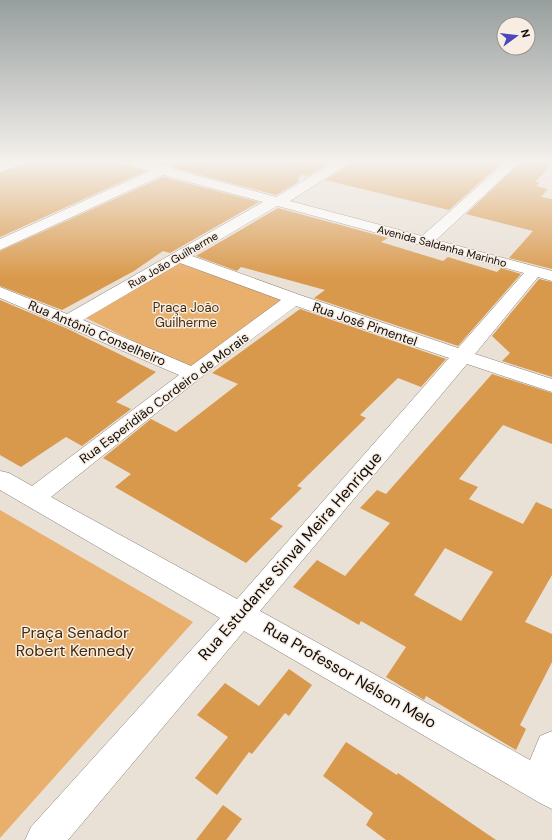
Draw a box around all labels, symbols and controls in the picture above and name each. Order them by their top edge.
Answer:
north arrow [496,16,536,56]
text: N [518,28,533,39]
street label: Avenida Saldanha Marinho [376,222,508,270]
street label: Rua João Guilherme [125,229,221,291]
street label: Rua Antônio Conselheiro [26,296,169,370]
street label: Rua José Pimentel [310,298,420,350]
park label: Praça João Guilherme [153,299,219,331]
street label: Rua Esperidião Cordeiro de Morais [76,329,252,467]
street label: Rua Estudante Sinval Meira Henrique [193,447,387,665]
street label: Rua Professor Nélson Melo [260,617,440,733]
park label: Praça Senador Robert Kennedy [16,622,134,661]

